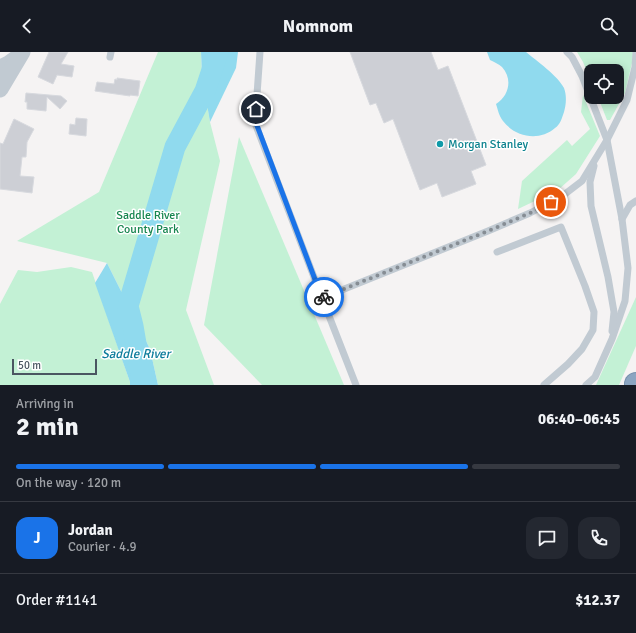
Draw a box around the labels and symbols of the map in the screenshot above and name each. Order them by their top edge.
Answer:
pin [239,92,273,126]
place label: Morgan Stanley [448,137,529,152]
marker: Morgan Stanley [435,139,445,149]
pin [534,185,568,219]
park label: Saddle River County Park [116,208,180,237]
courier [304,277,344,317]
water label: Saddle River [102,346,173,362]
scale bar [12,357,97,376]

